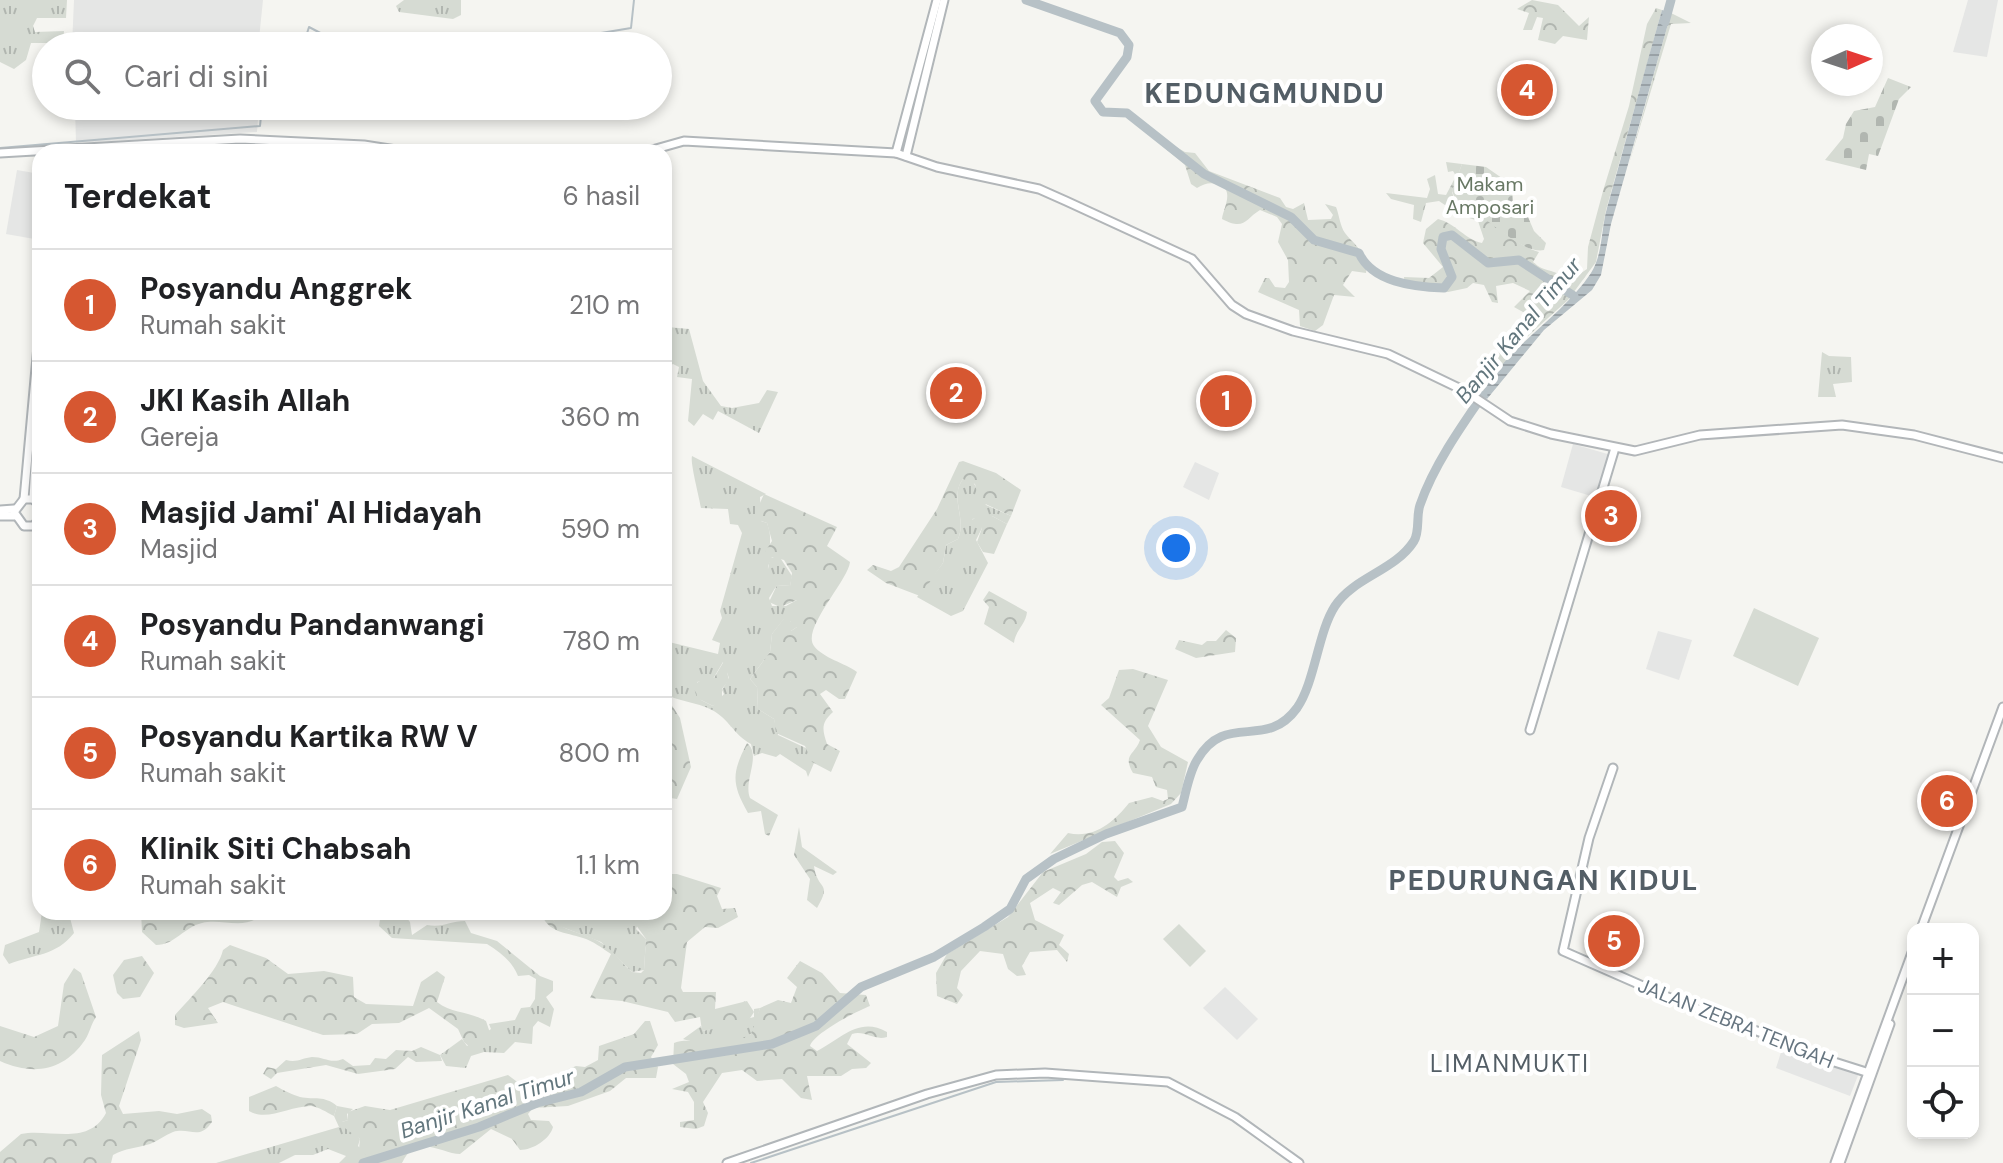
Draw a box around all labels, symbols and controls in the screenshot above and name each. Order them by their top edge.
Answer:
north arrow [1811,24,1883,96]
search box [32,32,672,120]
icon: search [60,54,104,98]
text: Cari di sini [124,57,269,96]
pin: 4 [1501,60,1553,120]
district label: KEDUNGMUNDU [1144,75,1386,112]
park label: Makam Amposari [1446,171,1534,220]
text: Terdekat [64,174,212,219]
text: 6 hasil [563,179,640,213]
water label: Banjir Kanal Timur [1449,251,1588,409]
text: Posyandu Anggrek [140,269,412,308]
text: 1 [85,288,95,322]
text: 210 m [569,288,640,322]
text: Rumah sakit [140,308,286,342]
pin: 2 [930,363,982,423]
pin: 1 [1200,371,1252,431]
text: JKI Kasih Allah [140,381,350,420]
text: 2 [82,400,98,434]
text: 360 m [560,400,640,434]
text: Gereja [140,420,219,454]
pin: 3 [1585,486,1637,546]
text: Masjid Jami' Al Hidayah [140,493,482,532]
text: 3 [82,512,98,546]
text: 590 m [561,512,640,546]
your location [1156,528,1196,568]
text: Masjid [140,532,218,566]
text: Posyandu Pandanwangi [140,605,485,644]
text: 4 [82,624,98,658]
text: 780 m [563,624,640,658]
text: Rumah sakit [140,644,286,678]
text: Posyandu Kartika RW V [140,717,478,756]
text: 5 [82,736,98,770]
text: 800 m [559,736,640,770]
text: Rumah sakit [140,756,286,790]
pin: 6 [1921,771,1973,831]
text: Klinik Siti Chabsah [140,829,412,868]
text: 6 [82,848,98,882]
text: 1.1 km [576,848,640,882]
district label: PEDURUNGAN KIDUL [1389,862,1699,899]
text: Rumah sakit [140,868,286,902]
pin: 5 [1588,911,1640,971]
map controls [1907,923,1979,1139]
button: + [1907,923,1979,995]
street label: JALAN ZEBRA TENGAH [1634,972,1838,1074]
button: − [1907,995,1979,1067]
district label: LIMANMUKTI [1430,1048,1590,1079]
water label: Banjir Kanal Timur [396,1061,579,1145]
button: locate [1907,1067,1979,1139]

